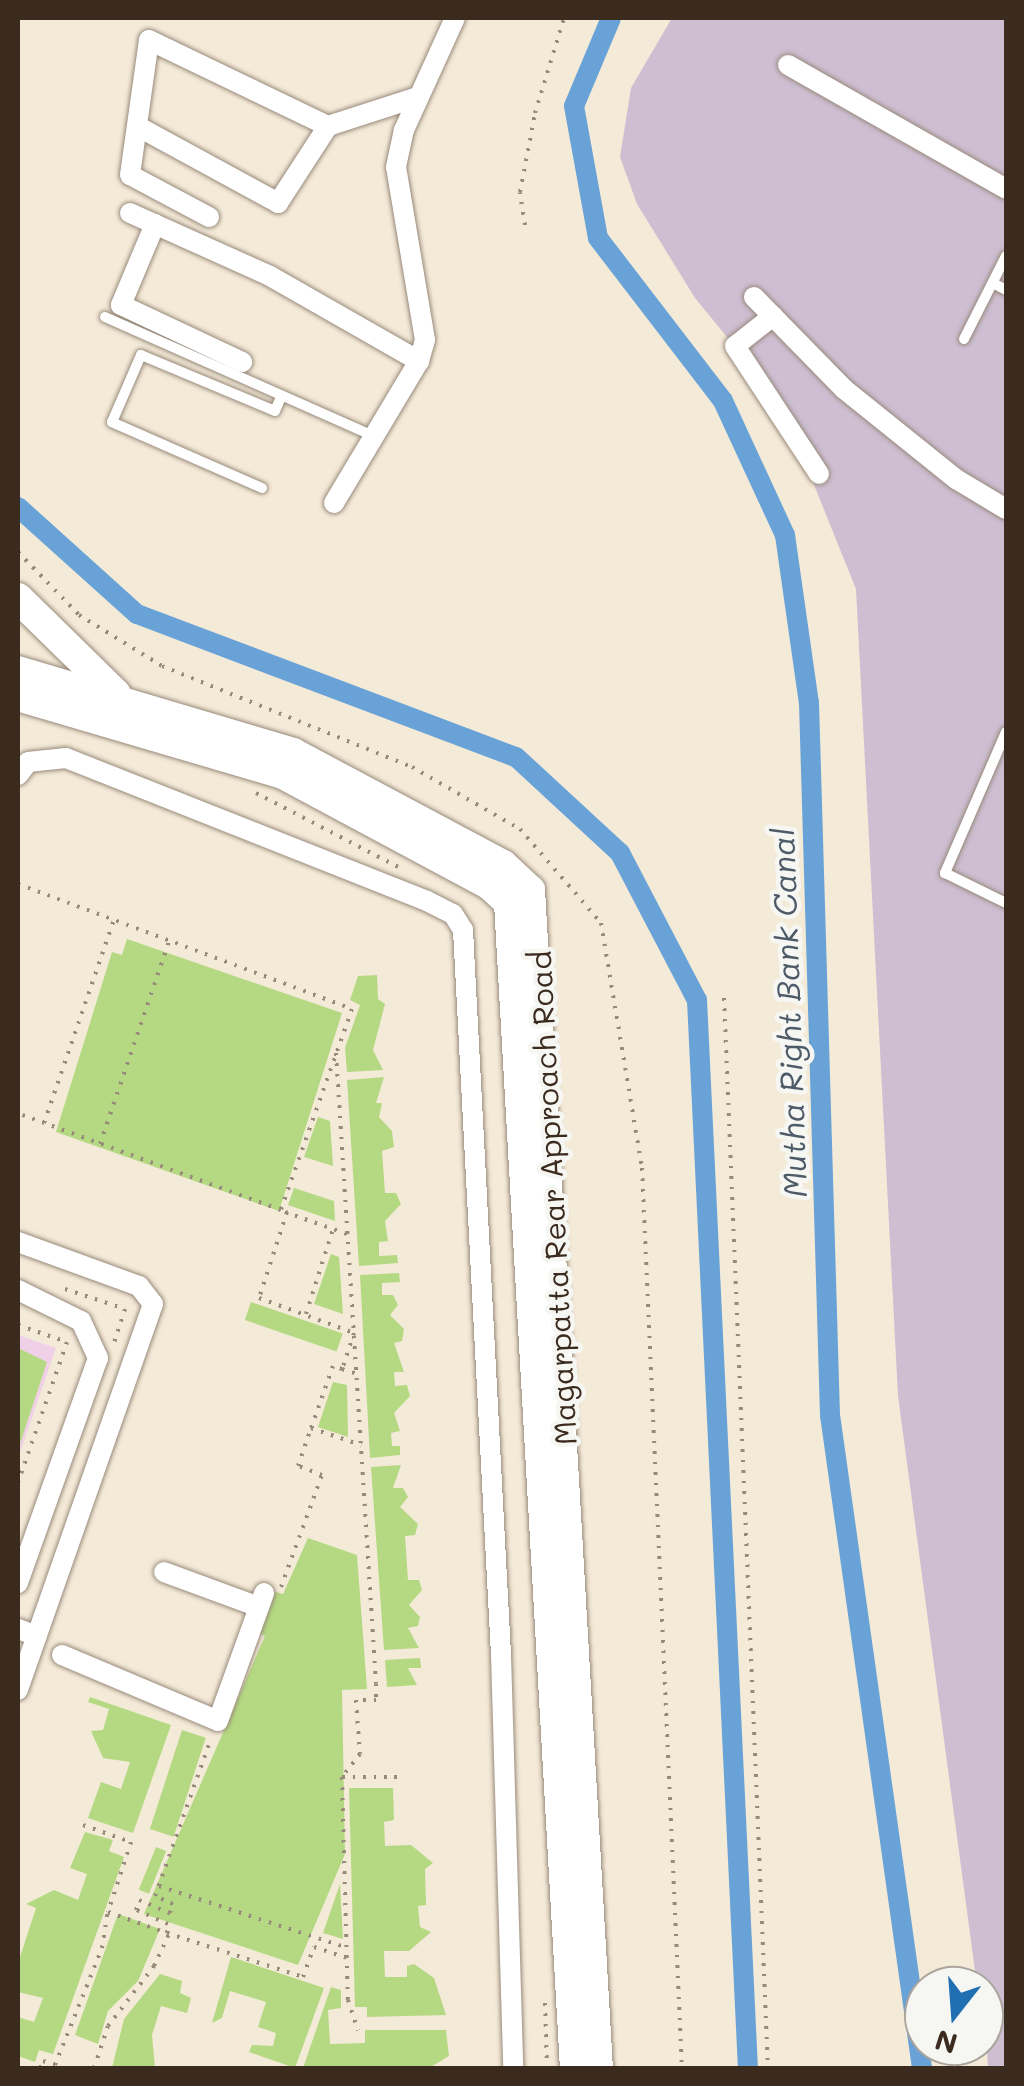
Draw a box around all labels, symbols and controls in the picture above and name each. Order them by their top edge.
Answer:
water label: Mutha Right Bank Canal [762,828,814,1198]
street label: Magarpatta Rear Approach Road [521,950,583,1446]
north arrow [904,1966,1004,2066]
text: N [930,2022,961,2063]

